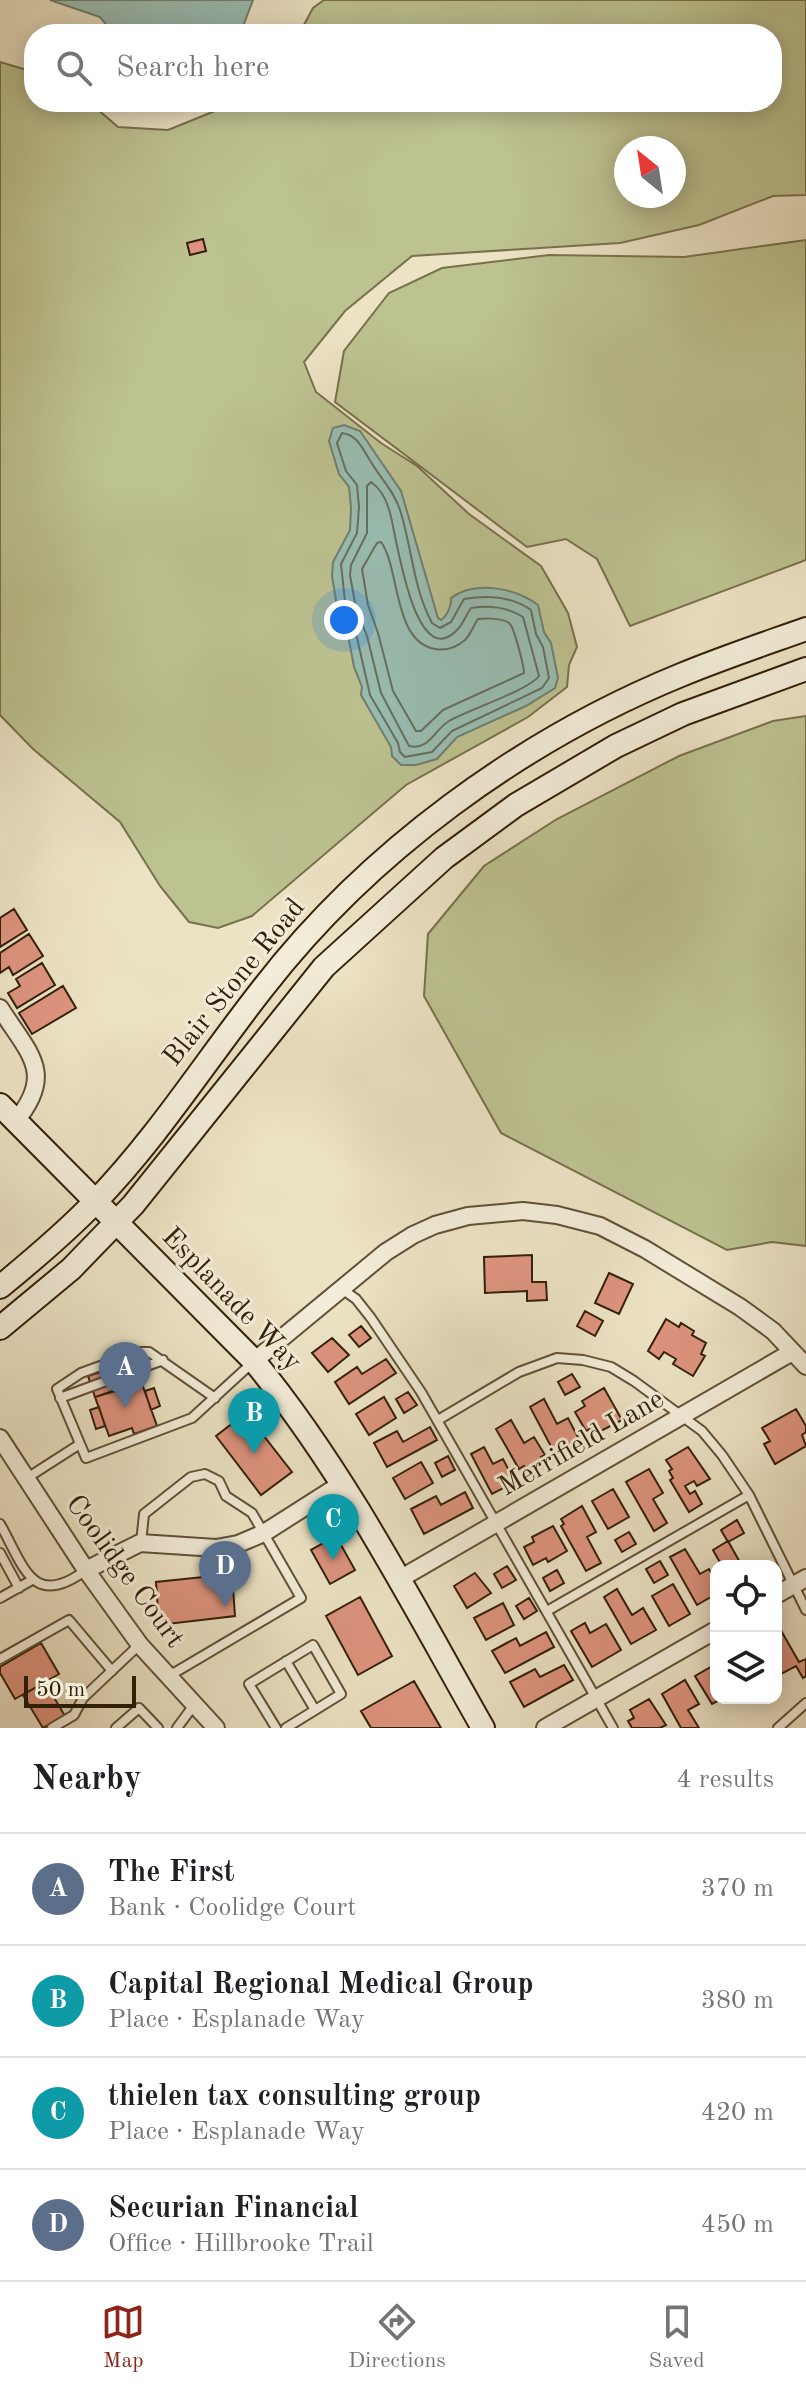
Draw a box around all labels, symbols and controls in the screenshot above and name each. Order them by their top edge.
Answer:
search box [24,24,782,112]
icon: search [52,46,96,90]
text: Search here [116,53,270,83]
north arrow [614,136,686,208]
your location [324,600,364,640]
street label: Blair Stone Road [159,894,311,1072]
street label: Esplanade Way [156,1223,306,1377]
pin: A [99,1342,151,1408]
street label: Merrifield Lane [495,1386,669,1502]
pin: B [228,1388,280,1454]
street label: Coolidge Court [59,1491,189,1653]
pin: C [307,1494,359,1560]
pin: D [199,1541,251,1607]
map controls [710,1560,782,1704]
button: locate [710,1560,782,1632]
button: layers [710,1632,782,1704]
scale bar [24,1672,136,1708]
text: 50 m [36,1679,85,1701]
text: Nearby [32,1763,142,1797]
text: 4 results [676,1767,774,1793]
text: The First [108,1858,235,1888]
text: A [48,1876,68,1902]
text: 370 m [701,1876,774,1902]
text: Bank · Coolidge Court [108,1895,356,1921]
text: Capital Regional Medical Group [108,1970,534,2000]
text: B [49,1988,67,2014]
text: 380 m [701,1988,774,2014]
text: Place · Esplanade Way [108,2007,365,2033]
text: thielen tax consulting group [108,2082,481,2112]
text: C [49,2100,67,2126]
text: 420 m [701,2100,774,2126]
text: Place · Esplanade Way [108,2119,365,2145]
text: Securian Financial [108,2194,359,2224]
text: D [48,2212,68,2238]
text: 450 m [701,2212,774,2238]
text: Office · Hillbrooke Trail [108,2231,374,2257]
tab: Map [101,2300,145,2375]
tab: Directions [348,2300,446,2375]
tab: Saved [649,2300,705,2375]

